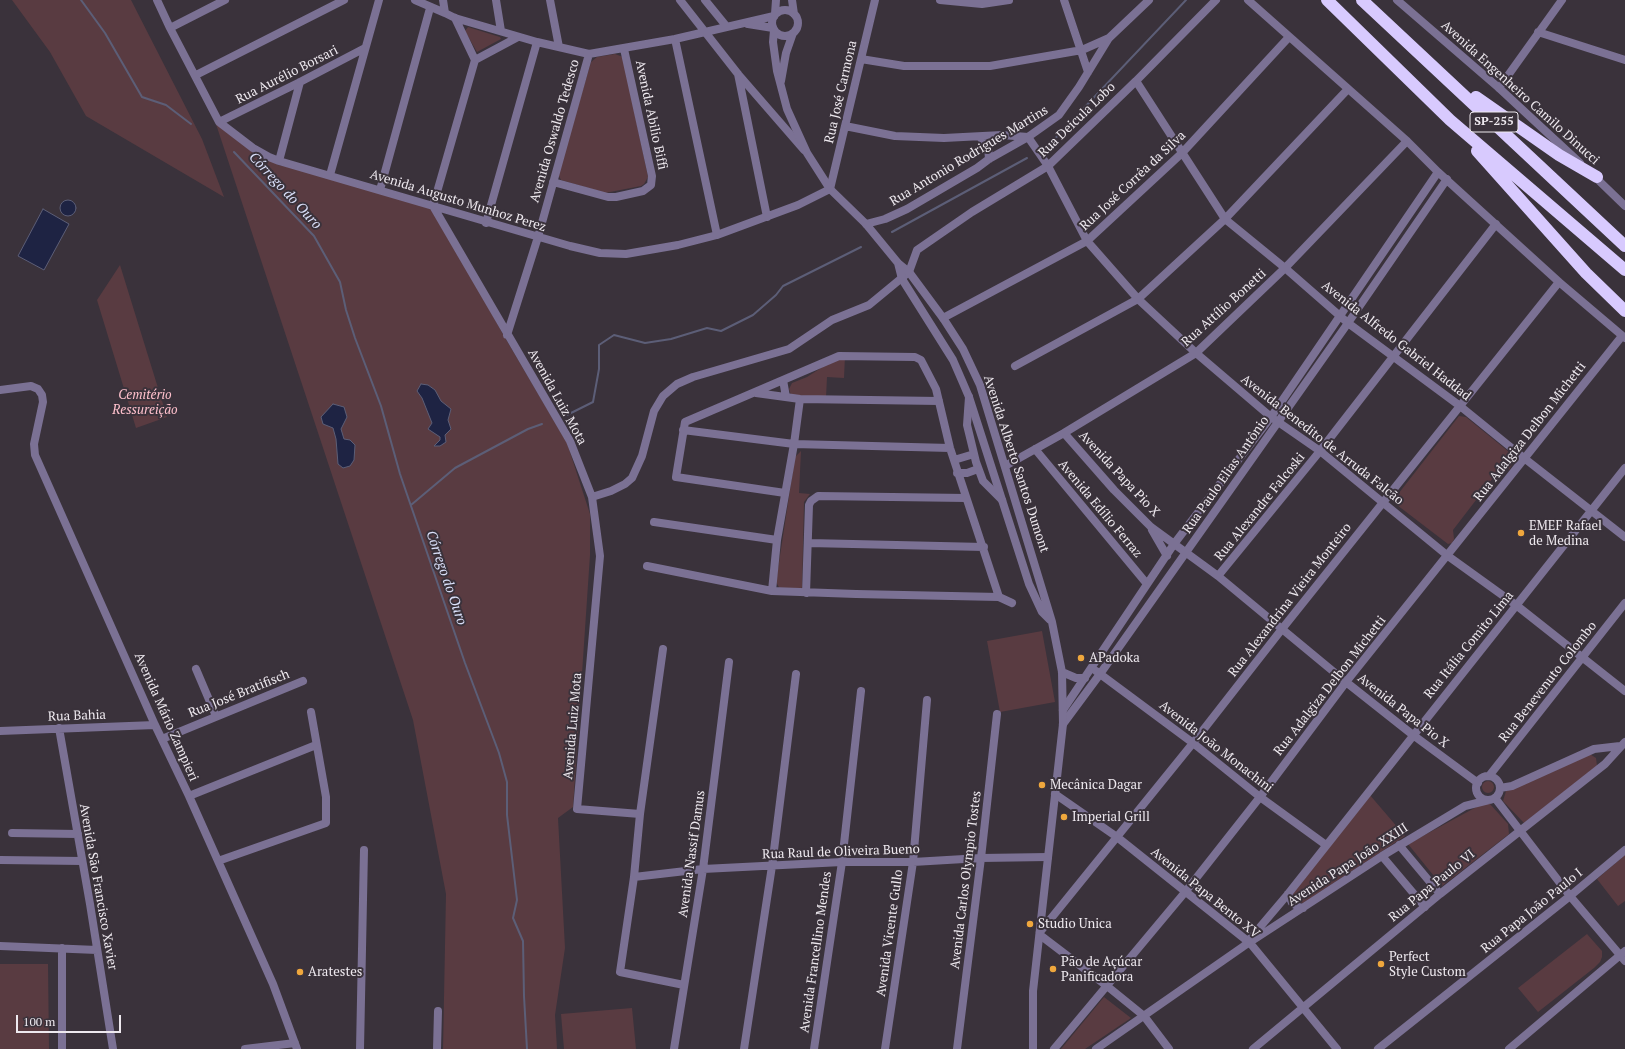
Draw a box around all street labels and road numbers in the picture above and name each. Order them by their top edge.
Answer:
street label: Avenida Engenheiro Camilo Dinucci [1438,18,1602,168]
street label: Rua José Carmona [822,39,860,145]
street label: Rua Aurélio Borsari [233,42,341,108]
street label: Avenida Oswaldo Tedesco [527,58,583,204]
street label: Avenida Abilio Biffi [632,59,670,171]
street label: Rua Deicula Lobo [1035,79,1119,161]
street label: Rua Antonio Rodrigues Martins [887,102,1051,210]
road number: SP-255 [1470,112,1518,132]
street label: Rua José Corrêa da Silva [1077,128,1189,234]
street label: Avenida Augusto Munhoz Perez [368,167,548,235]
street label: Rua Attílio Bonetti [1178,266,1270,350]
street label: Avenida Alfredo Gabriel Haddad [1318,278,1474,404]
street label: Avenida Luiz Mota [524,346,590,448]
street label: Rua Adalgiza Delbon Michetti [1471,359,1589,505]
street label: Avenida Benedito de Arruda Falcão [1238,372,1406,508]
street label: Avenida Alberto Santos Dumont [980,373,1052,555]
street label: Rua Paulo Elias Antônio [1180,413,1272,537]
street label: Avenida Papa Pio X [1075,428,1163,520]
street label: Rua Alexandre Falcoski [1212,450,1308,564]
street label: Avenida Edílio Ferraz [1055,457,1145,561]
street label: Rua Alexandrina Vieira Monteiro [1225,520,1355,680]
street label: Rua Itália Comito Lima [1421,588,1517,702]
street label: Rua Adalgiza Delbon Michetti [1271,613,1389,759]
street label: Rua Benevenuto Colombo [1496,618,1600,746]
street label: Avenida Mário Zampieri [131,650,201,784]
street label: Rua José Bratifisch [186,667,292,721]
street label: Avenida Papa Pio X [1354,671,1452,751]
street label: Avenida Luiz Mota [561,672,585,780]
street label: Avenida João Monachini [1156,698,1276,796]
street label: Rua Bahia [48,707,106,725]
street label: Avenida Nassif Damus [675,789,709,919]
street label: Avenida Carlos Olympio Tostes [947,790,985,970]
street label: Avenida São Francisco Xavier [76,803,120,971]
street label: Avenida Papa João XXIII [1285,820,1411,910]
street label: Rua Raul de Oliveira Bueno [762,841,920,863]
street label: Avenida Papa Bento XV [1147,844,1263,942]
street label: Rua Papa Paulo VI [1386,846,1478,926]
street label: Rua Papa João Paulo I [1478,865,1586,957]
street label: Avenida Vicente Gullo [873,868,907,998]
street label: Avenida Francellino Mendes [797,870,835,1034]

